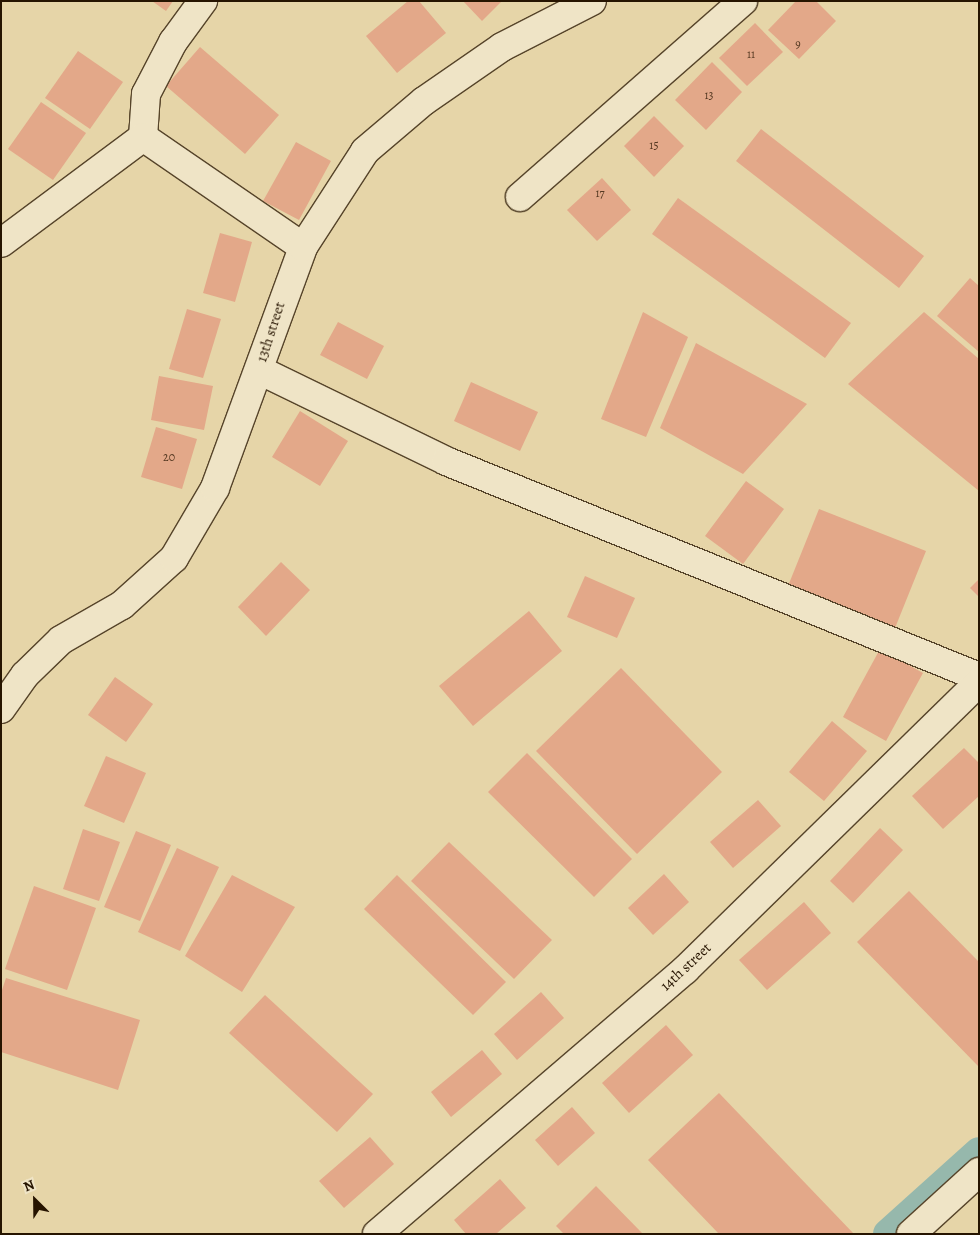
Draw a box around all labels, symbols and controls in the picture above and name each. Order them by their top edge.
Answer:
house number: 9 [795,38,801,52]
house number: 11 [747,48,755,62]
house number: 13 [704,89,714,103]
house number: 15 [649,139,659,153]
house number: 17 [595,187,605,201]
street label: 13th street [253,300,289,364]
house number: 20 [163,451,175,465]
street label: 14th street [657,939,715,995]
north arrow [10,1175,60,1225]
text: N [21,1175,37,1196]

